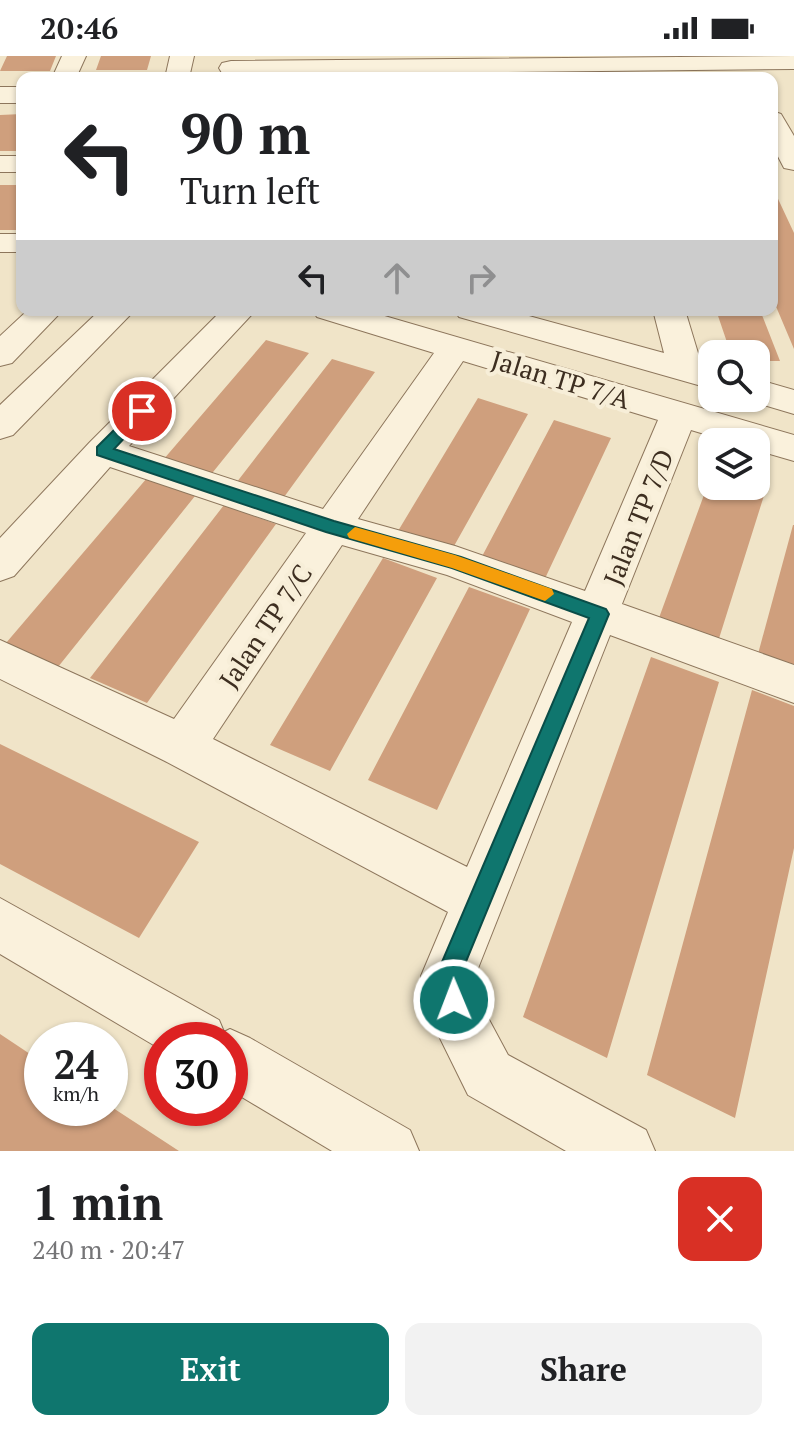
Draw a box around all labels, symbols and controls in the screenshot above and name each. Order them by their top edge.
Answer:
text: 20:46 [40,8,118,48]
text: 90 m [180,96,310,170]
icon: left [48,104,152,208]
text: Turn left [180,167,320,214]
icon: left [291,256,335,300]
icon: ahead [375,256,419,300]
icon: right [459,256,503,300]
map controls [698,340,770,500]
button: search [698,340,770,412]
street label: Jalan TP 7/A [488,342,635,416]
pin [108,377,176,445]
icon: arrive [120,389,164,433]
button: layers [698,428,770,500]
street label: Jalan TP 7/D [595,444,681,590]
street label: Jalan TP 7/C [211,558,319,694]
position arrow [412,958,496,1042]
speed limit sign: 30 [144,1022,248,1126]
text: 24 [53,1037,99,1090]
text: km/h [53,1080,99,1107]
text: 1 min [32,1170,163,1234]
button: close [678,1177,762,1261]
text: 240 m · 20:47 [32,1232,185,1266]
button: Exit [32,1323,389,1415]
button: Share [405,1323,762,1415]

